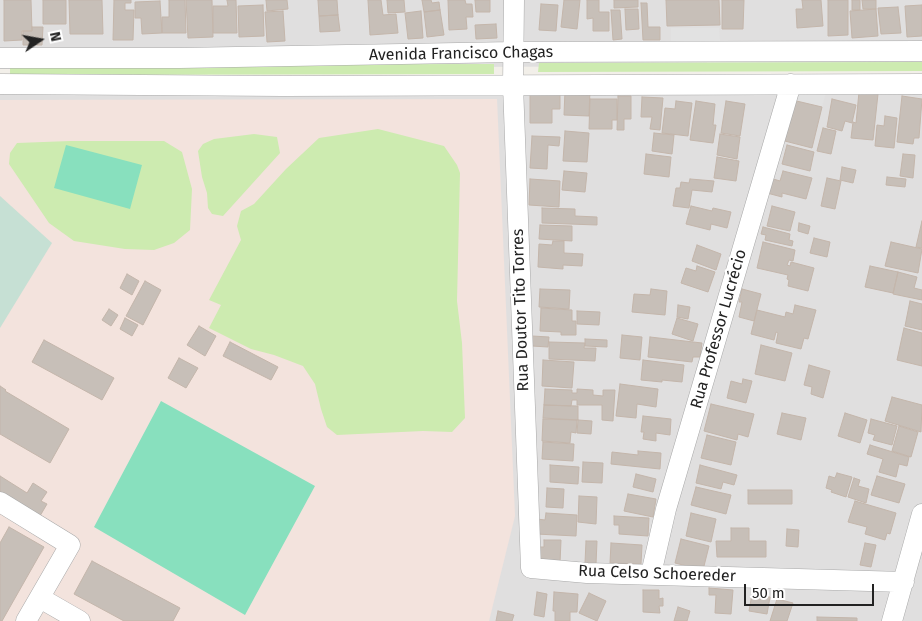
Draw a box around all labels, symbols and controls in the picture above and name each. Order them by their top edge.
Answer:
north arrow [15,15,65,65]
text: N [46,30,64,43]
street label: Avenida Francisco Chagas [369,43,553,65]
street label: Rua Doutor Tito Torres [509,228,533,392]
street label: Rua Professor Lucrécio [687,247,751,411]
street label: Rua Celso Schoereder [578,562,736,586]
scale bar [747,574,877,606]
text: 50 m [752,584,785,602]

